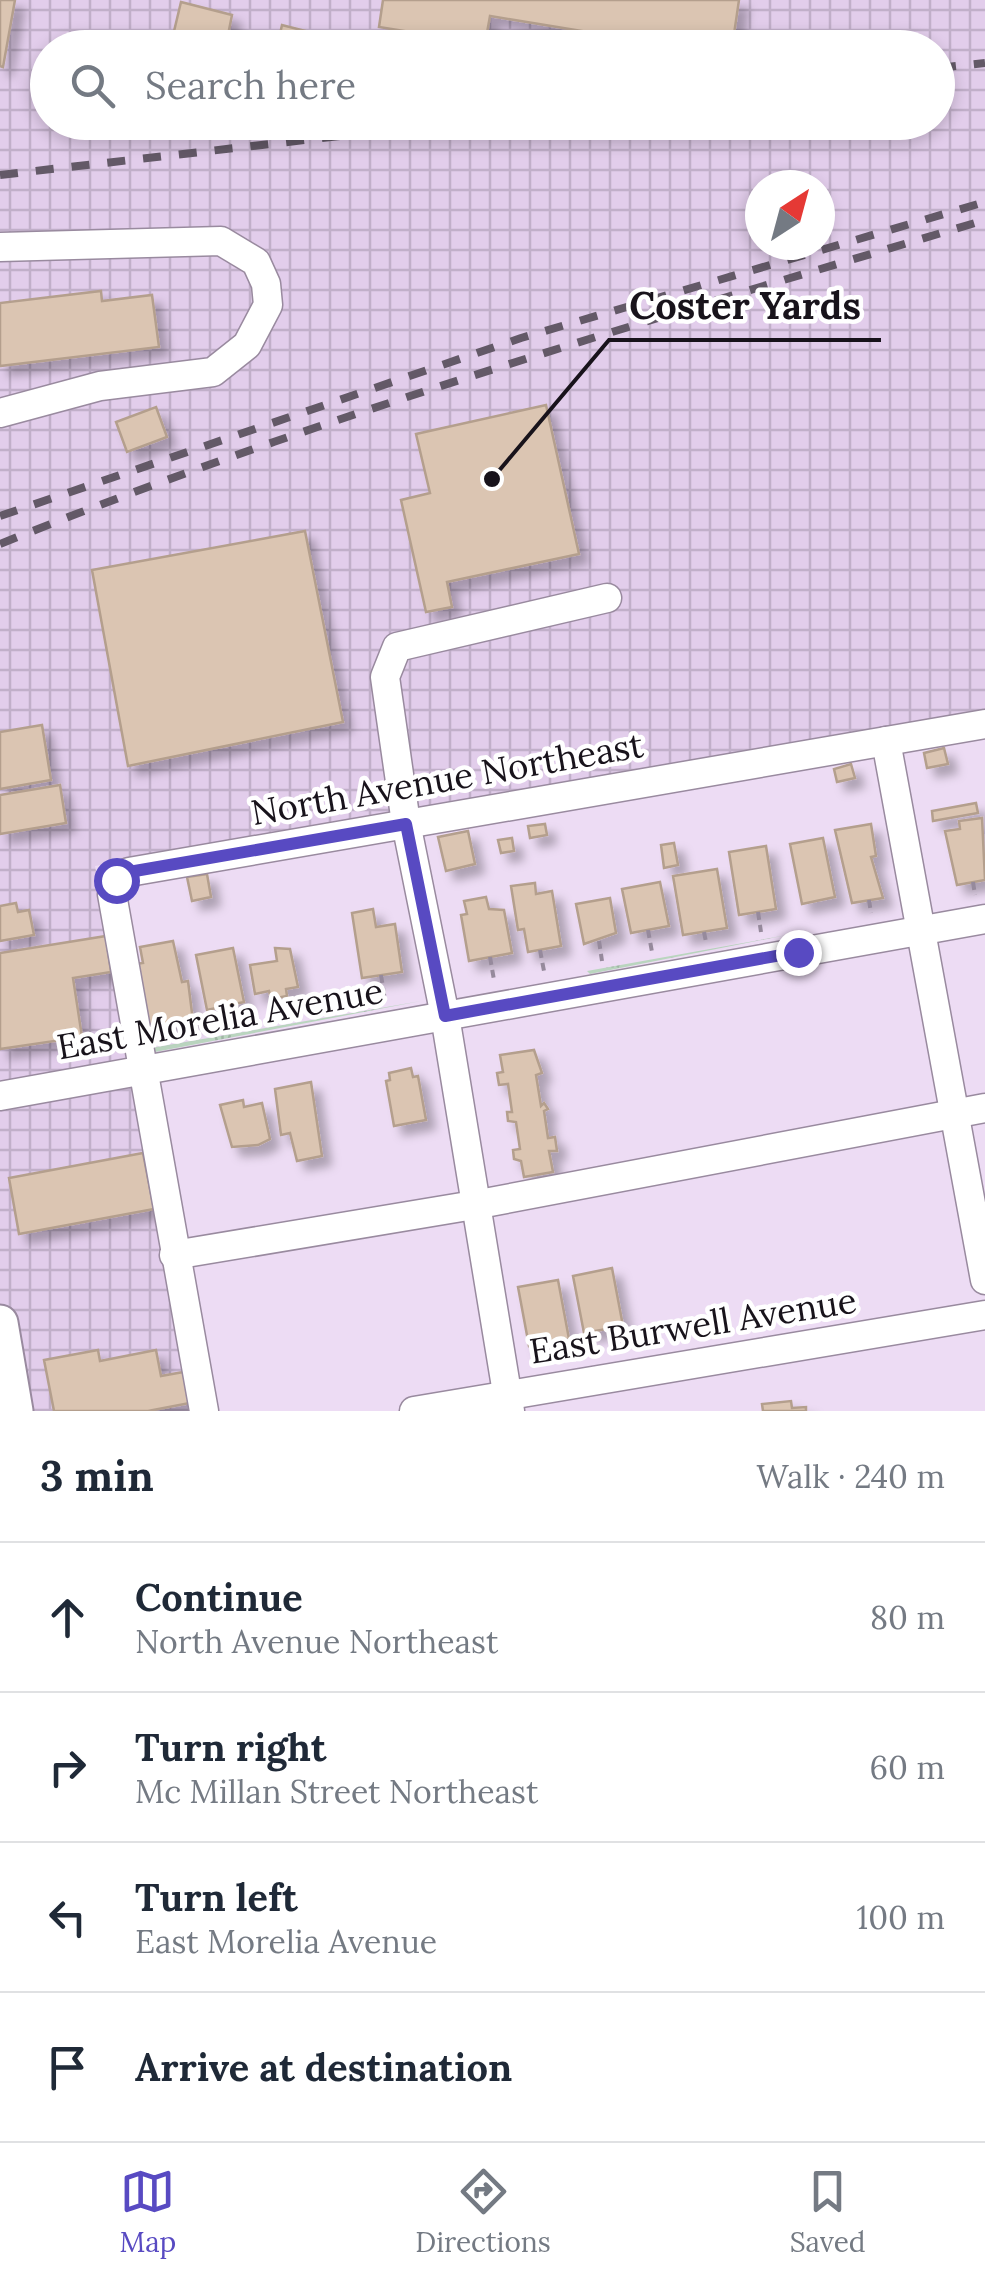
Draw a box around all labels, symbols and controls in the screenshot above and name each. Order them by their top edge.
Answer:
search box [30,30,955,140]
icon: search [65,58,120,113]
text: Search here [145,61,356,109]
north arrow [745,170,835,260]
callout: Coster Yards [609,272,881,340]
text: Coster Yards [629,281,861,329]
street label: North Avenue Northeast [247,722,647,835]
route start [94,858,140,904]
route end [776,930,822,976]
street label: East Morelia Avenue [53,968,387,1069]
street label: East Burwell Avenue [526,1277,860,1374]
text: 3 min [40,1449,154,1503]
text: Walk · 240 m [756,1456,945,1497]
text: Continue [135,1573,303,1621]
icon: ahead [40,1590,95,1645]
text: 80 m [870,1597,945,1638]
text: North Avenue Northeast [135,1621,498,1662]
text: Turn right [135,1723,326,1771]
icon: right [40,1740,95,1795]
text: 60 m [870,1747,945,1788]
text: Mc Millan Street Northeast [135,1771,538,1812]
text: Turn left [135,1873,298,1921]
icon: left [40,1890,95,1945]
text: 100 m [857,1897,945,1938]
text: East Morelia Avenue [135,1921,437,1962]
icon: arrive [40,2040,95,2095]
text: Arrive at destination [135,2043,512,2091]
tab: Map [119,2164,176,2260]
tab: Directions [415,2164,551,2260]
tab: Saved [790,2164,866,2260]

